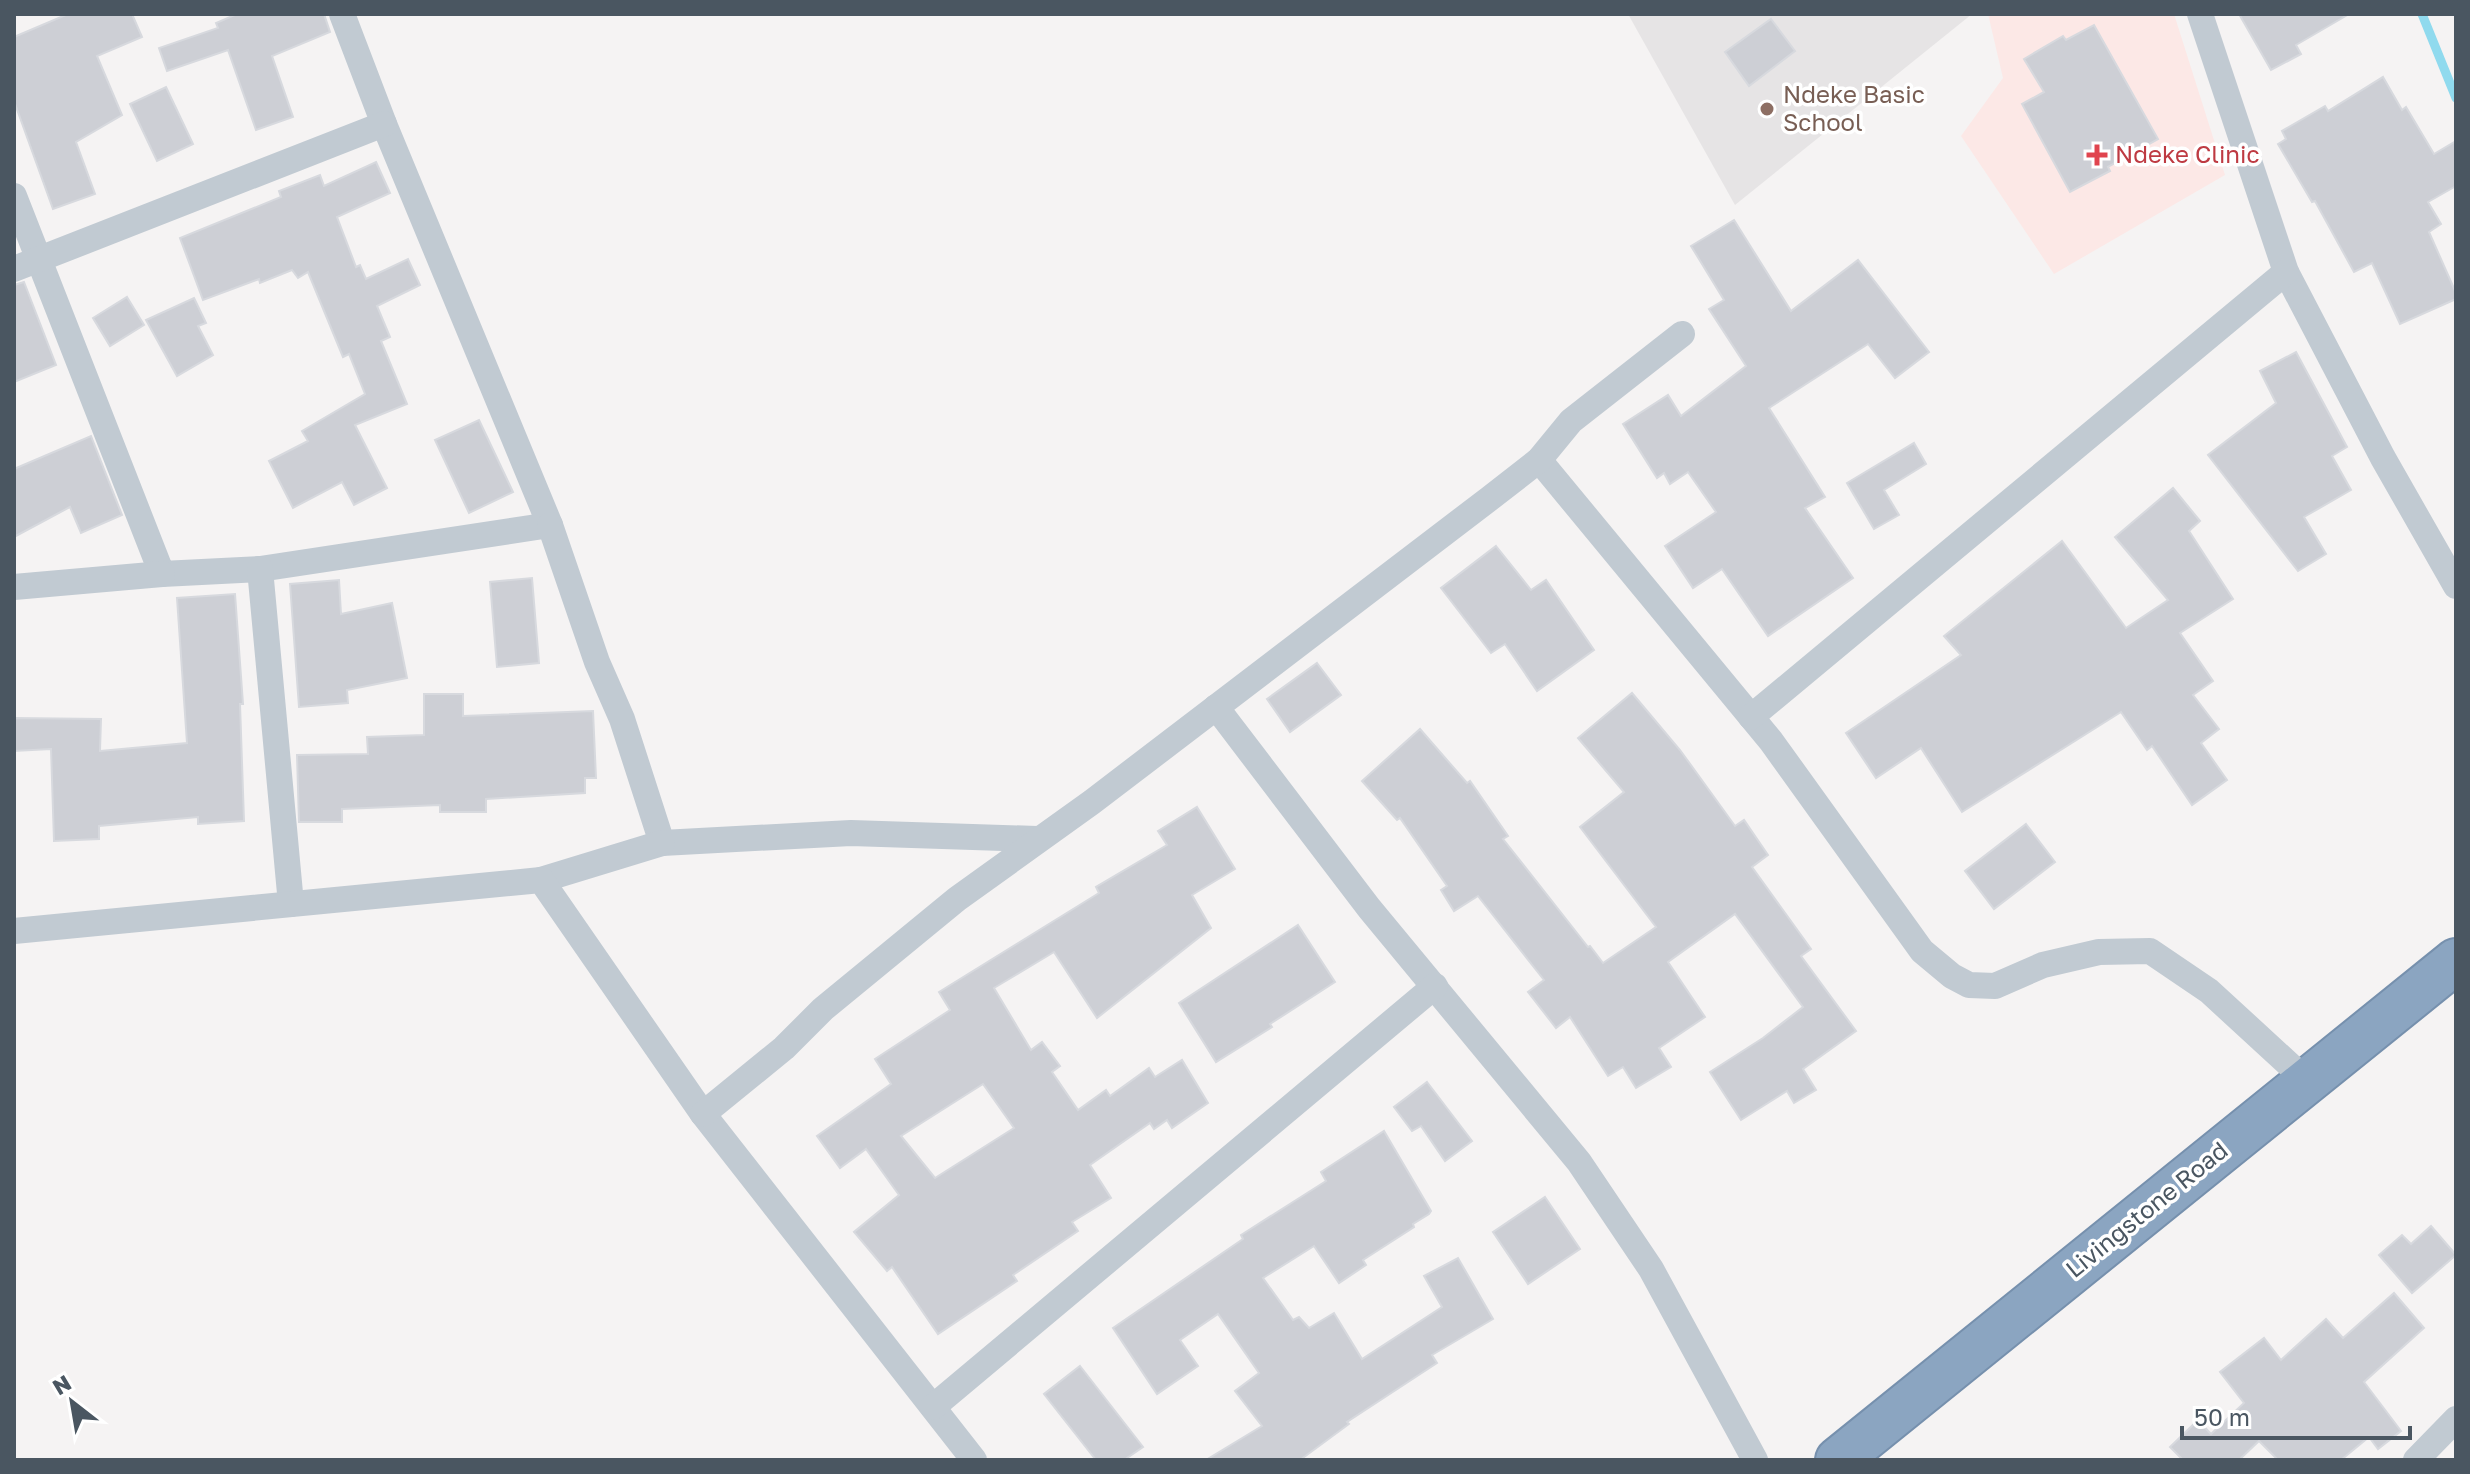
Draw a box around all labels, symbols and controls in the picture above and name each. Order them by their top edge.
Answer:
place label: Ndeke Basic School [1783,79,1925,136]
marker: Ndeke Basic School [1758,100,1776,118]
place label: Ndeke Clinic [2115,139,2260,168]
marker: Ndeke Clinic [2086,144,2108,166]
street label: Livingstone Road [2059,1135,2233,1283]
north arrow [32,1362,112,1442]
text: N [47,1369,76,1400]
scale bar [2182,1390,2410,1440]
text: 50 m [2194,1402,2250,1431]

